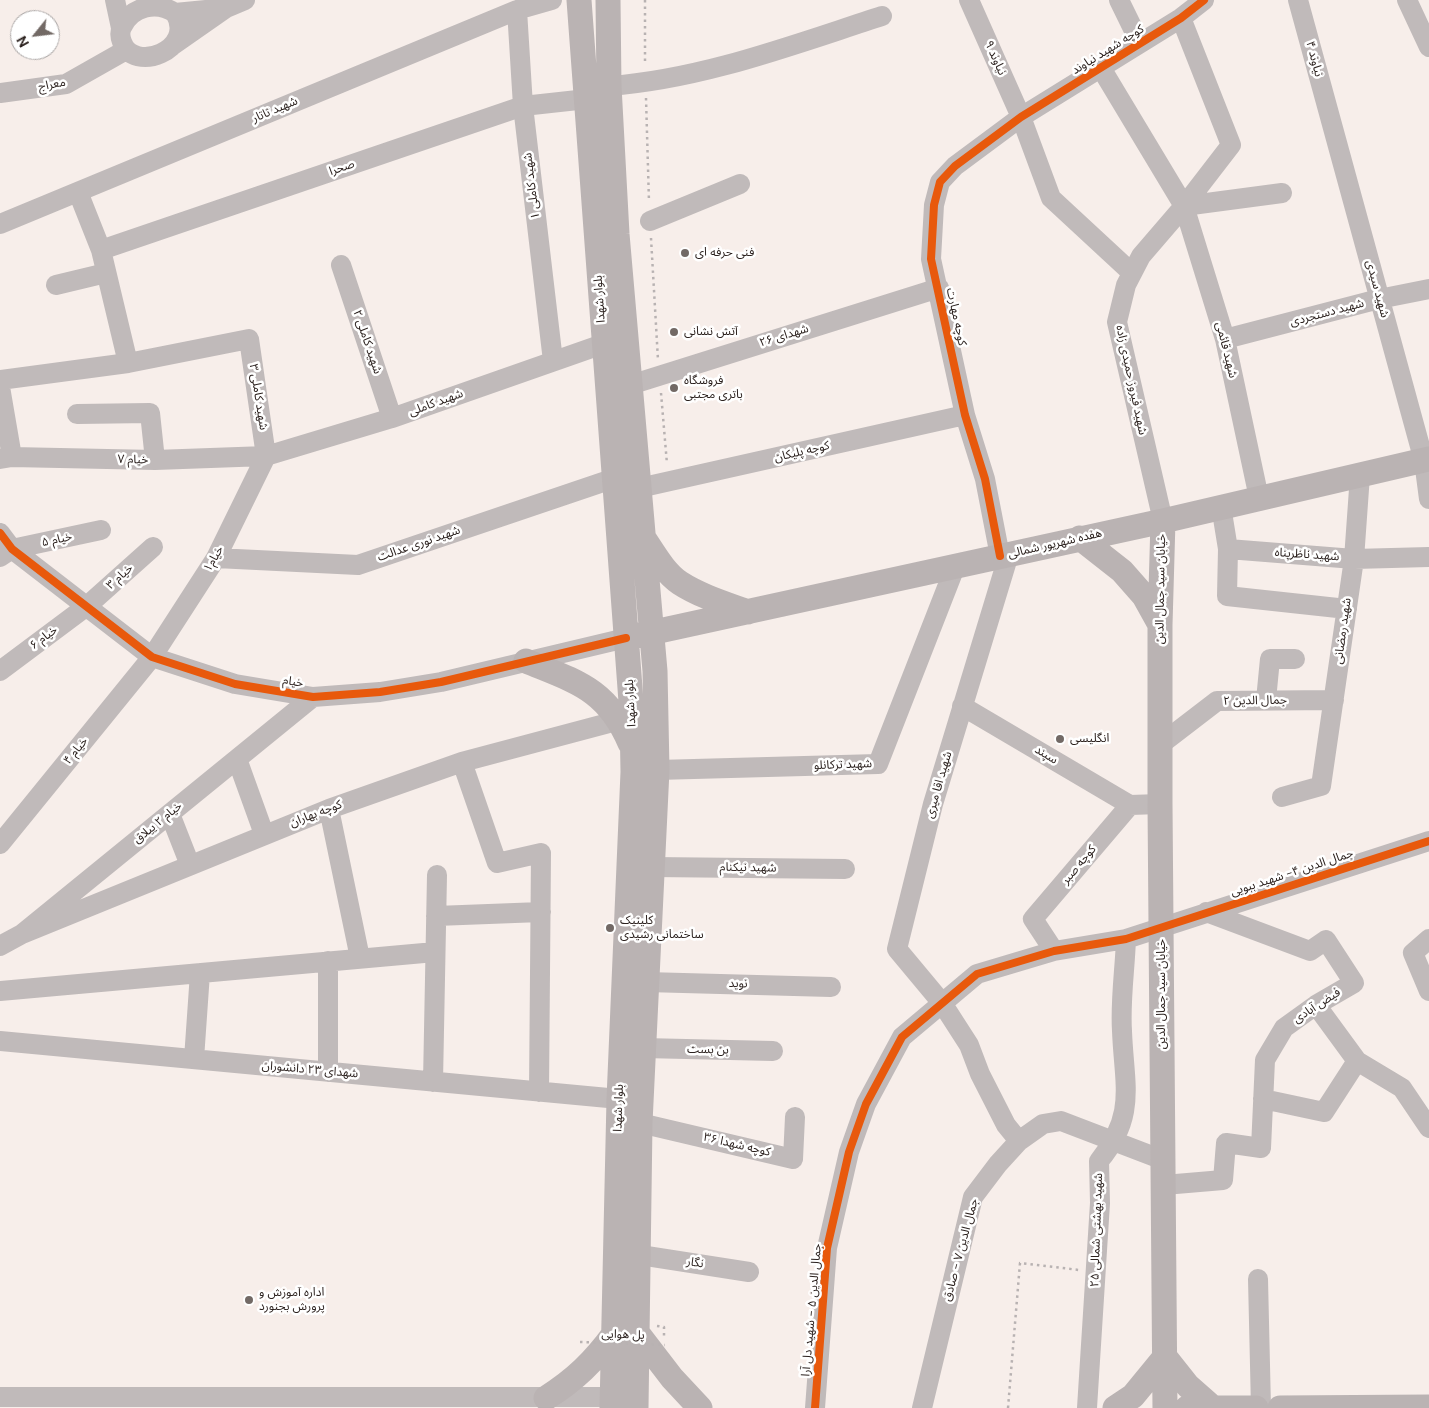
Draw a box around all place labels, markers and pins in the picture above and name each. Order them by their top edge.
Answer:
place label: فنی حرفه ای [695,246,754,260]
marker: فنی حرفه ای [679,247,691,259]
place label: آتش نشانی [684,325,738,339]
marker: آتش نشانی [668,326,680,338]
place label: فروشگاه باتری مجتبی [684,374,743,402]
marker: فروشگاه باتری مجتبی [668,382,680,394]
place label: انگلیسی [1070,732,1109,746]
marker: انگلیسی [1054,733,1066,745]
place label: کلینیک ساختمانی رشیدی [620,914,704,942]
marker: کلینیک ساختمانی رشیدی [604,922,616,934]
place label: اداره آموزش و پرورش بجنورد [259,1286,325,1314]
marker: اداره آموزش و پرورش بجنورد [243,1294,255,1306]

